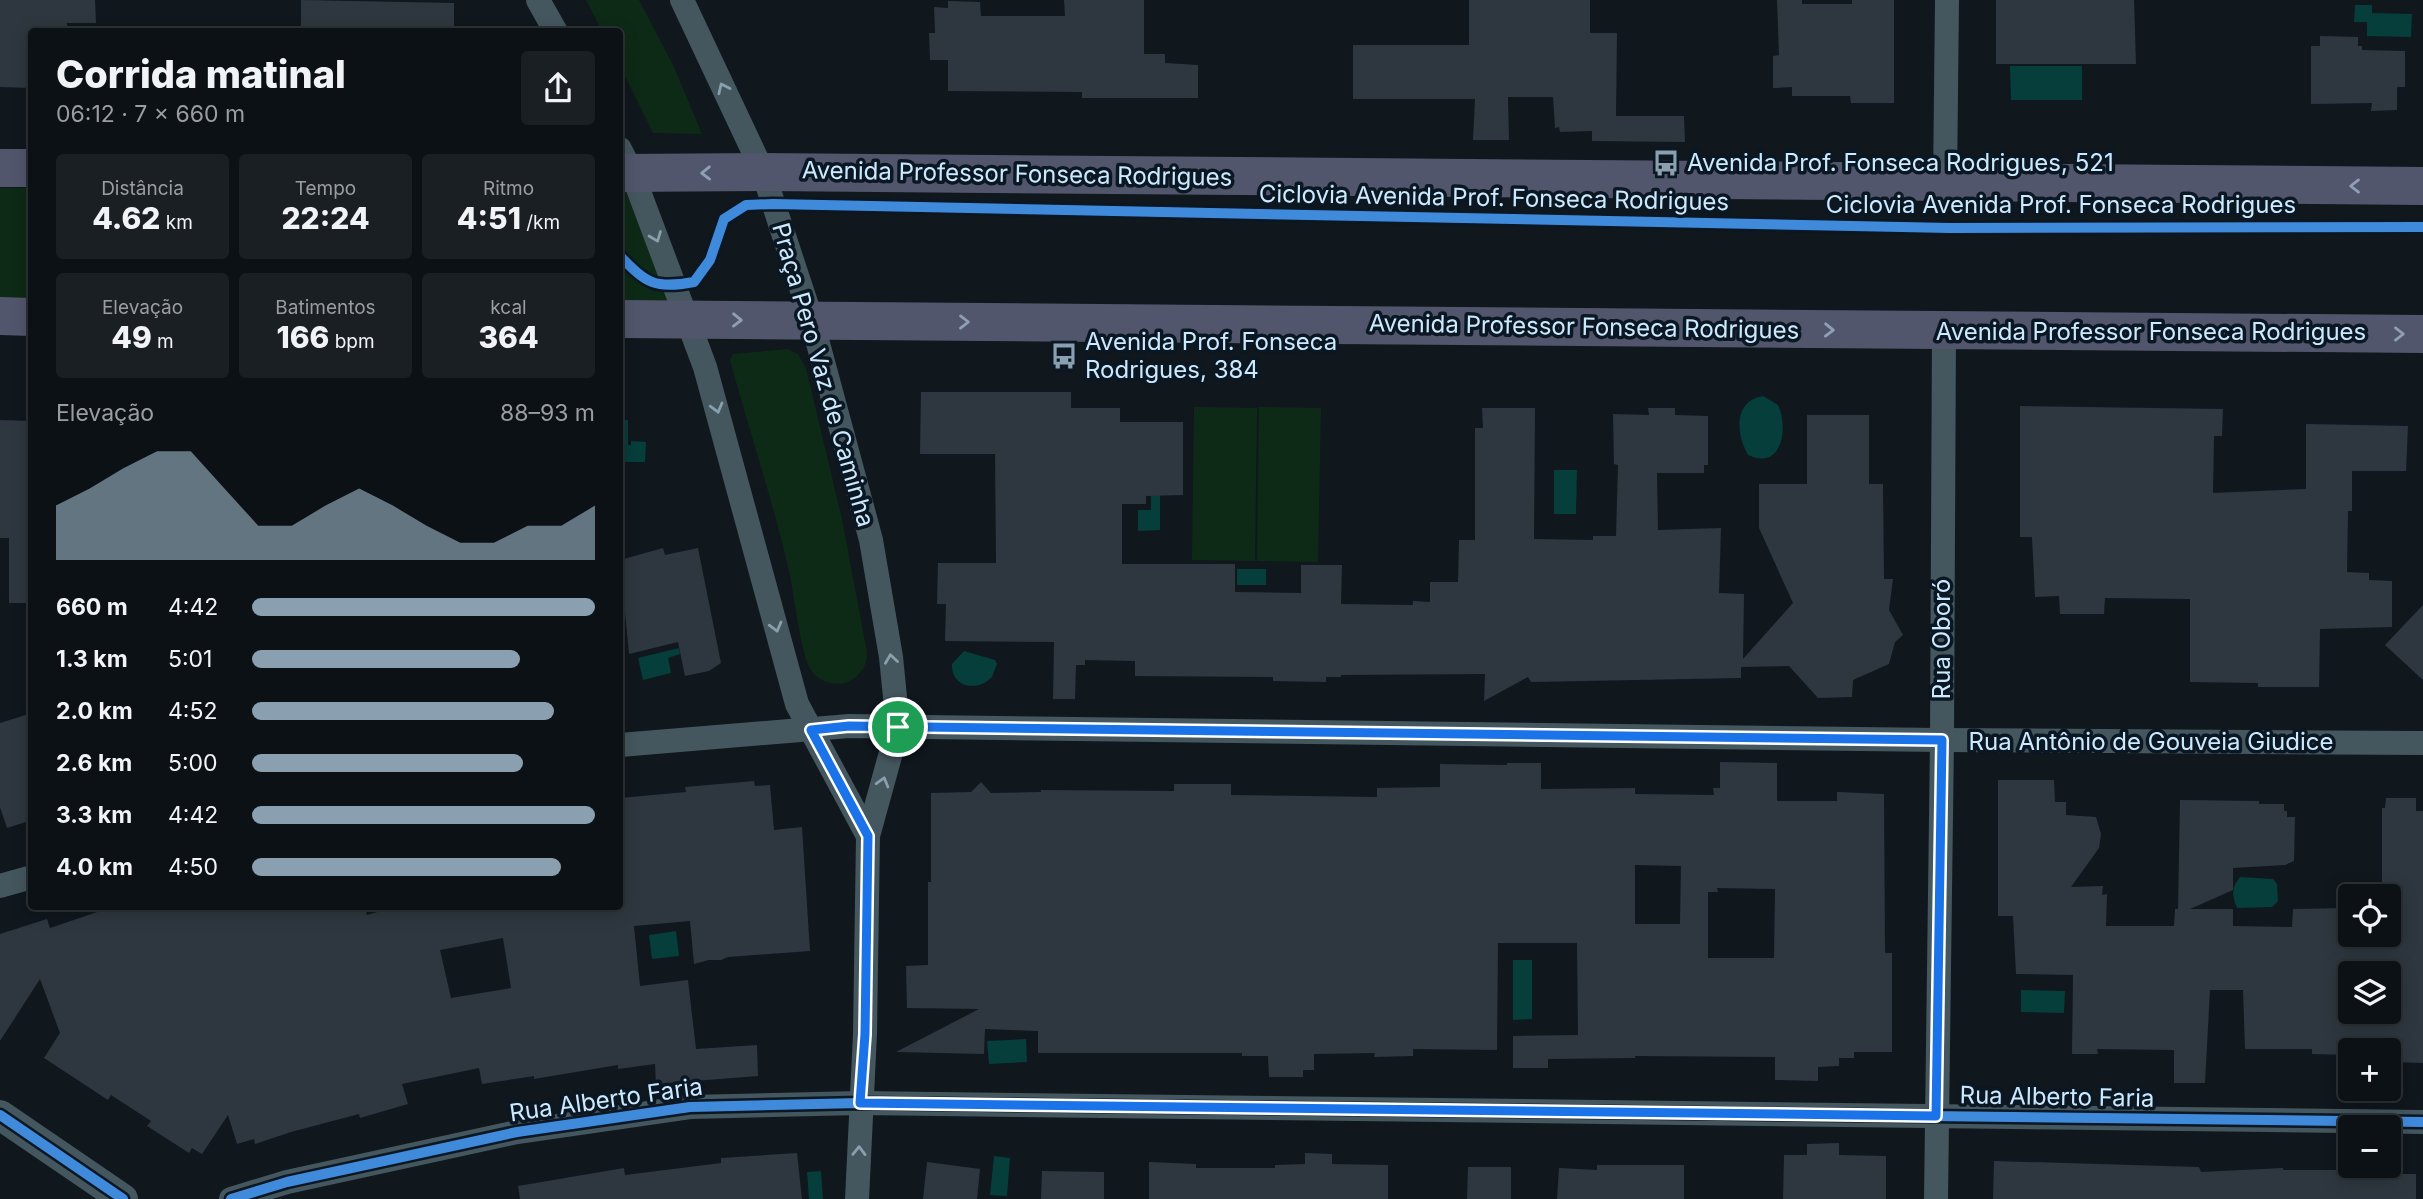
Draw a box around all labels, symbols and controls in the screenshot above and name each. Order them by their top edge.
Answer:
text: Corrida matinal [56,51,346,97]
button: share [521,51,595,125]
one-way arrow [717,83,731,95]
text: 06:12 · 7 × 660 m [56,100,245,128]
bus stop icon: Avenida Prof. Fonseca Rodrigues, 521 [1651,148,1681,178]
place label: Avenida Prof. Fonseca Rodrigues, 521 [1687,148,2114,177]
street label: Avenida Professor Fonseca Rodrigues [802,155,1232,192]
one-way arrow [701,165,712,180]
text: Distância [101,177,184,200]
text: Tempo [295,177,356,200]
text: Ritmo [483,177,534,200]
one-way arrow [2349,178,2360,194]
street label: Ciclovia Avenida Prof. Fonseca Rodrigues [1259,179,1729,216]
street label: Ciclovia Avenida Prof. Fonseca Rodrigues [1826,190,2296,219]
text: 4.62 [92,200,160,236]
text: 22:24 [281,200,370,236]
text: 4:51 [457,200,521,236]
text: km [160,211,193,234]
text: /km [521,211,560,234]
street label: Praça Pero Vaz de Caminha [766,219,881,530]
one-way arrow [648,231,662,243]
text: Elevação [102,296,183,319]
text: Batimentos [275,296,376,319]
text: kcal [490,296,527,319]
street label: Avenida Professor Fonseca Rodrigues [1369,308,1799,345]
one-way arrow [732,312,742,328]
one-way arrow [959,314,970,330]
street label: Avenida Professor Fonseca Rodrigues [1936,317,2366,346]
text: 49 [111,319,152,355]
text: 166 [276,319,329,355]
text: 364 [478,319,539,355]
one-way arrow [1824,322,1834,338]
one-way arrow [2394,326,2405,342]
place label: Avenida Prof. Fonseca Rodrigues, 384 [1085,327,1337,384]
text: m [152,330,174,353]
text: bpm [329,330,375,353]
bus stop icon: Avenida Prof. Fonseca Rodrigues, 384 [1049,341,1079,371]
text: Elevação [56,399,154,427]
text: 88–93 m [500,399,595,427]
one-way arrow [708,402,723,414]
street label: Rua Oboró [1927,579,1956,699]
text: 660 m [56,593,128,621]
text: 4:42 [168,593,218,621]
one-way arrow [768,621,783,633]
text: 1.3 km [56,645,128,673]
text: 5:01 [168,645,212,673]
one-way arrow [883,653,898,665]
text: 2.0 km [56,697,133,725]
text: 4:52 [168,697,218,725]
pin [868,697,928,757]
icon: arrive [879,708,917,746]
street label: Rua Antônio de Gouveia Giudice [1969,727,2333,756]
text: 2.6 km [56,749,132,777]
text: 5:00 [168,749,218,777]
one-way arrow [875,776,889,788]
text: 3.3 km [56,801,132,829]
text: 4:42 [168,801,218,829]
text: 4.0 km [56,853,133,881]
text: 4:50 [168,853,218,881]
map controls [2338,884,2401,1178]
button: locate [2338,884,2401,947]
button: layers [2338,961,2401,1024]
button: + [2338,1038,2401,1101]
street label: Rua Alberto Faria [507,1072,704,1127]
street label: Rua Alberto Faria [1959,1080,2155,1113]
button: − [2338,1115,2401,1178]
one-way arrow [851,1145,867,1156]

